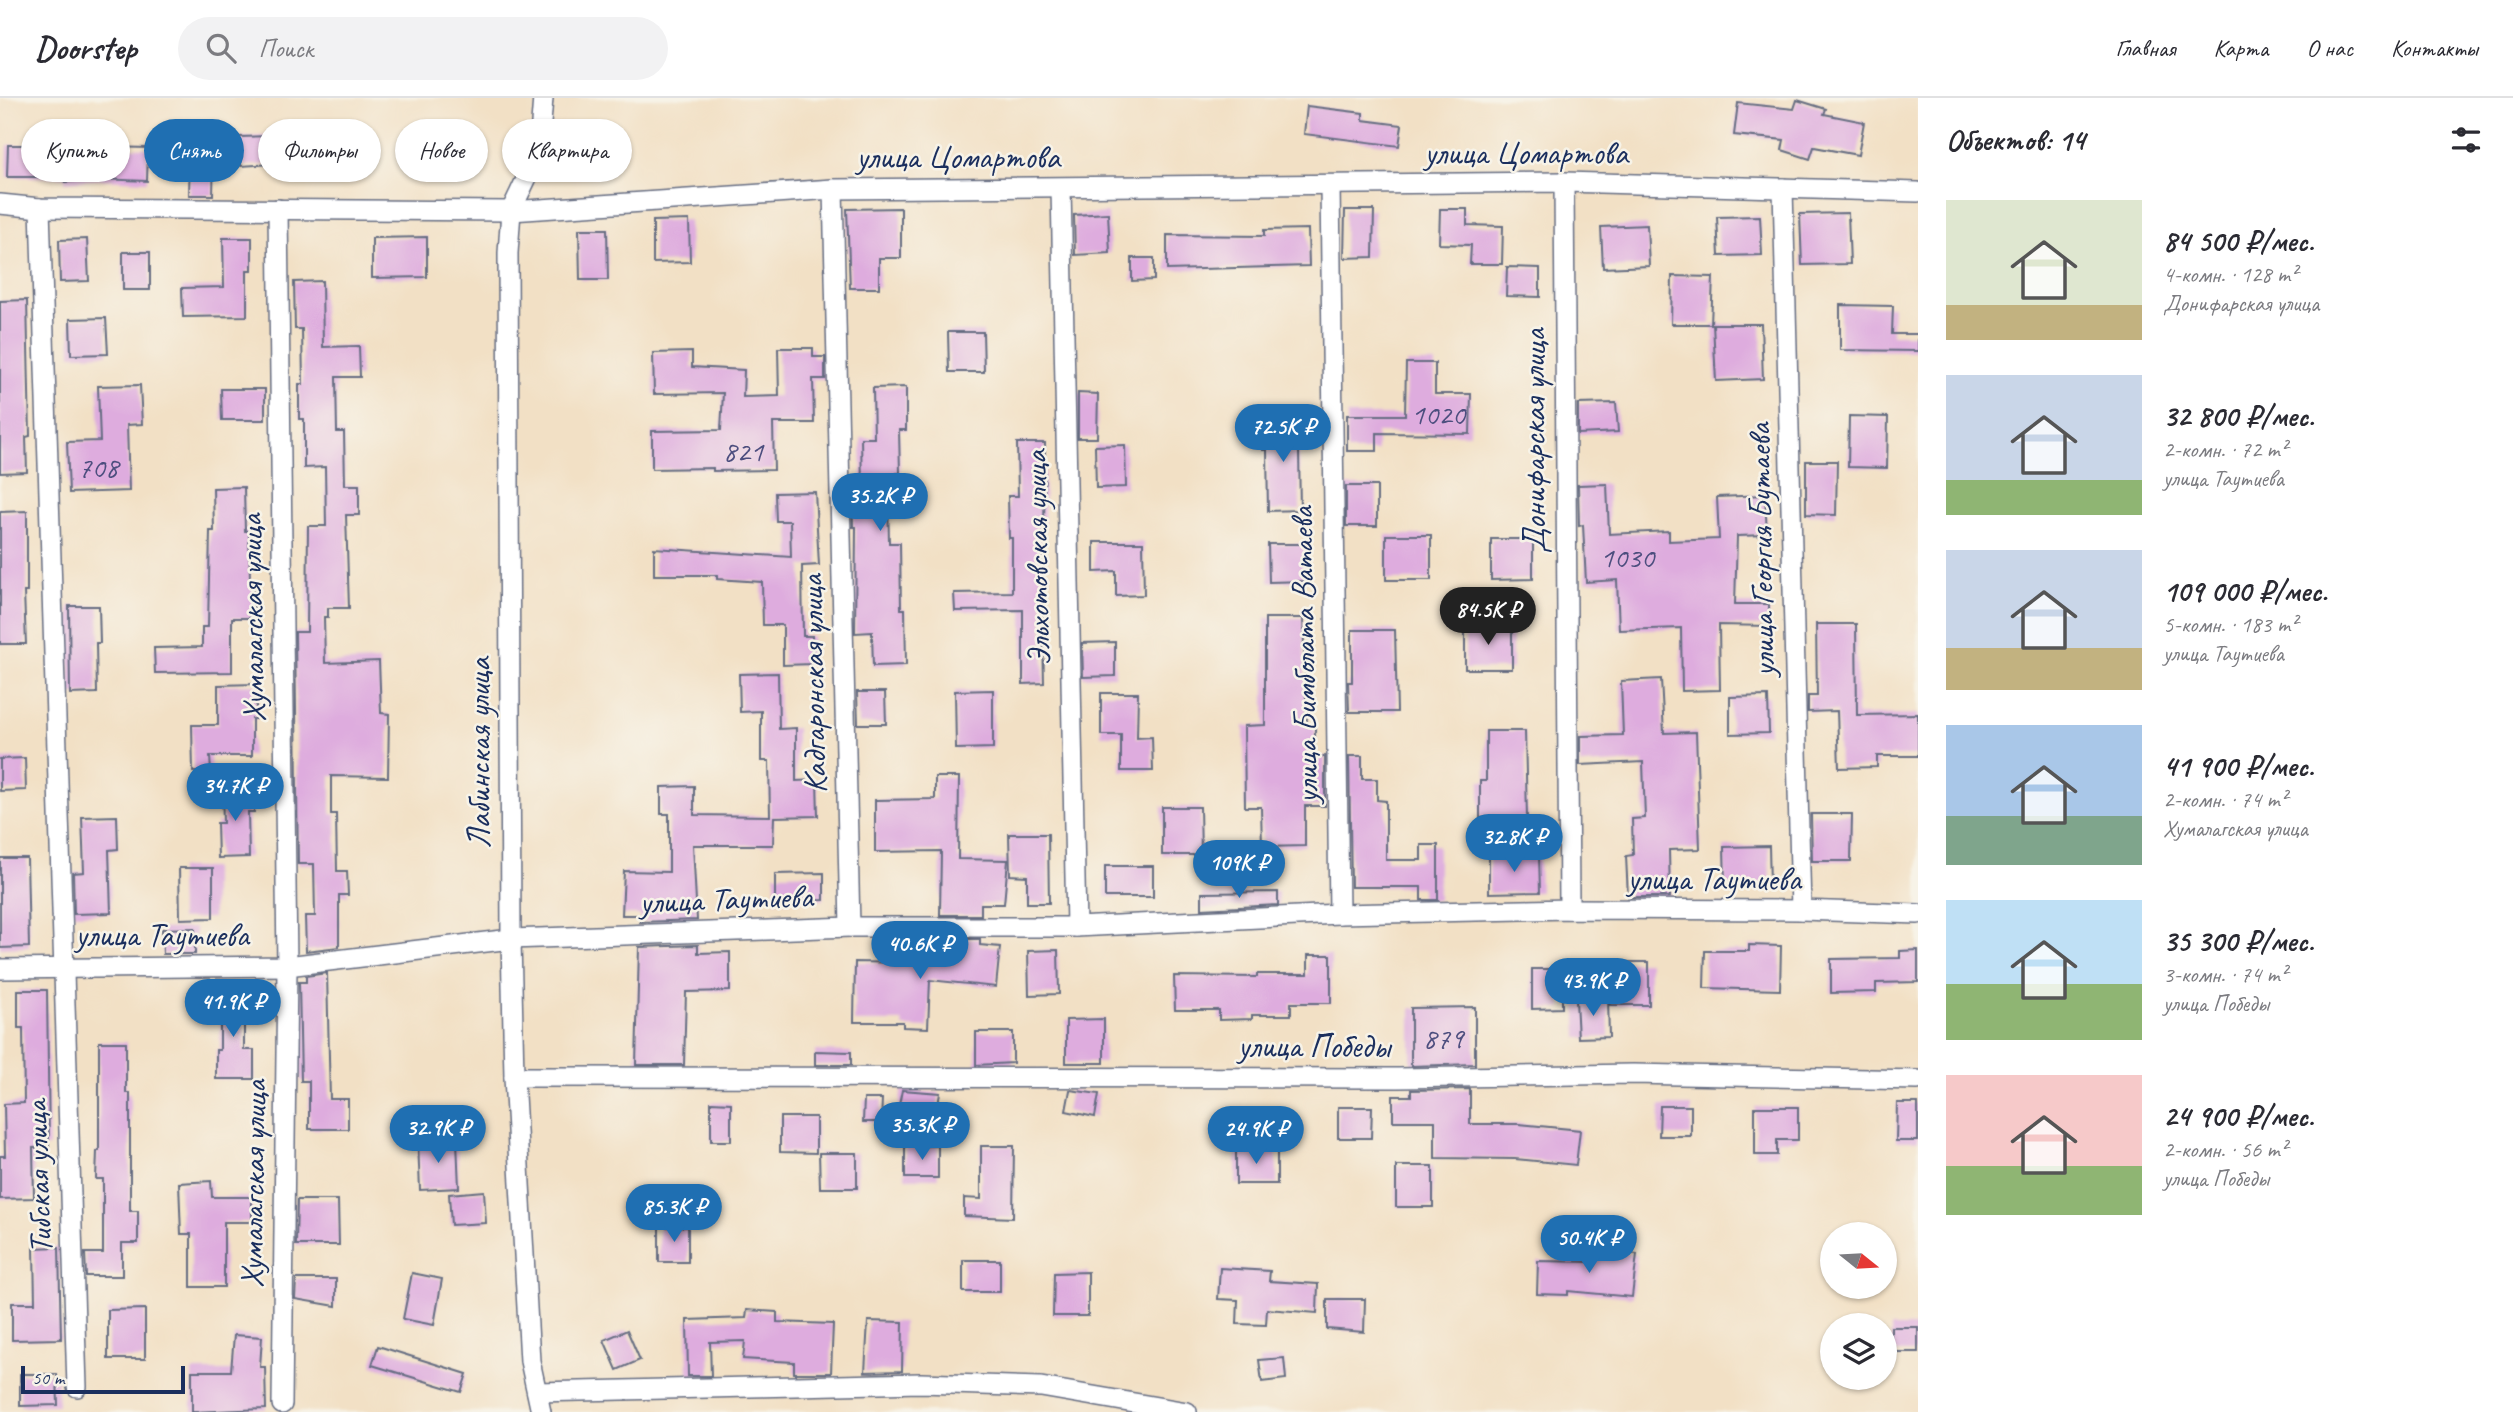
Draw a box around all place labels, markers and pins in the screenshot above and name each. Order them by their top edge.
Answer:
pin: 72.5K ₽ [1218,404,1348,464]
pin: 35.2K ₽ [815,474,945,533]
pin: 84.5K ₽ [1423,588,1553,647]
pin: 34.7K ₽ [170,764,300,823]
pin: 32.8K ₽ [1449,814,1579,874]
pin: 109K ₽ [1182,840,1296,900]
pin: 40.6K ₽ [855,922,985,981]
pin: 43.9K ₽ [1528,958,1658,1018]
pin: 41.9K ₽ [168,979,298,1039]
pin: 35.3K ₽ [857,1102,987,1162]
pin: 32.9K ₽ [373,1105,503,1165]
pin: 24.9K ₽ [1191,1107,1321,1166]
pin: 85.3K ₽ [609,1184,739,1244]
pin: 50.4K ₽ [1524,1216,1654,1275]

